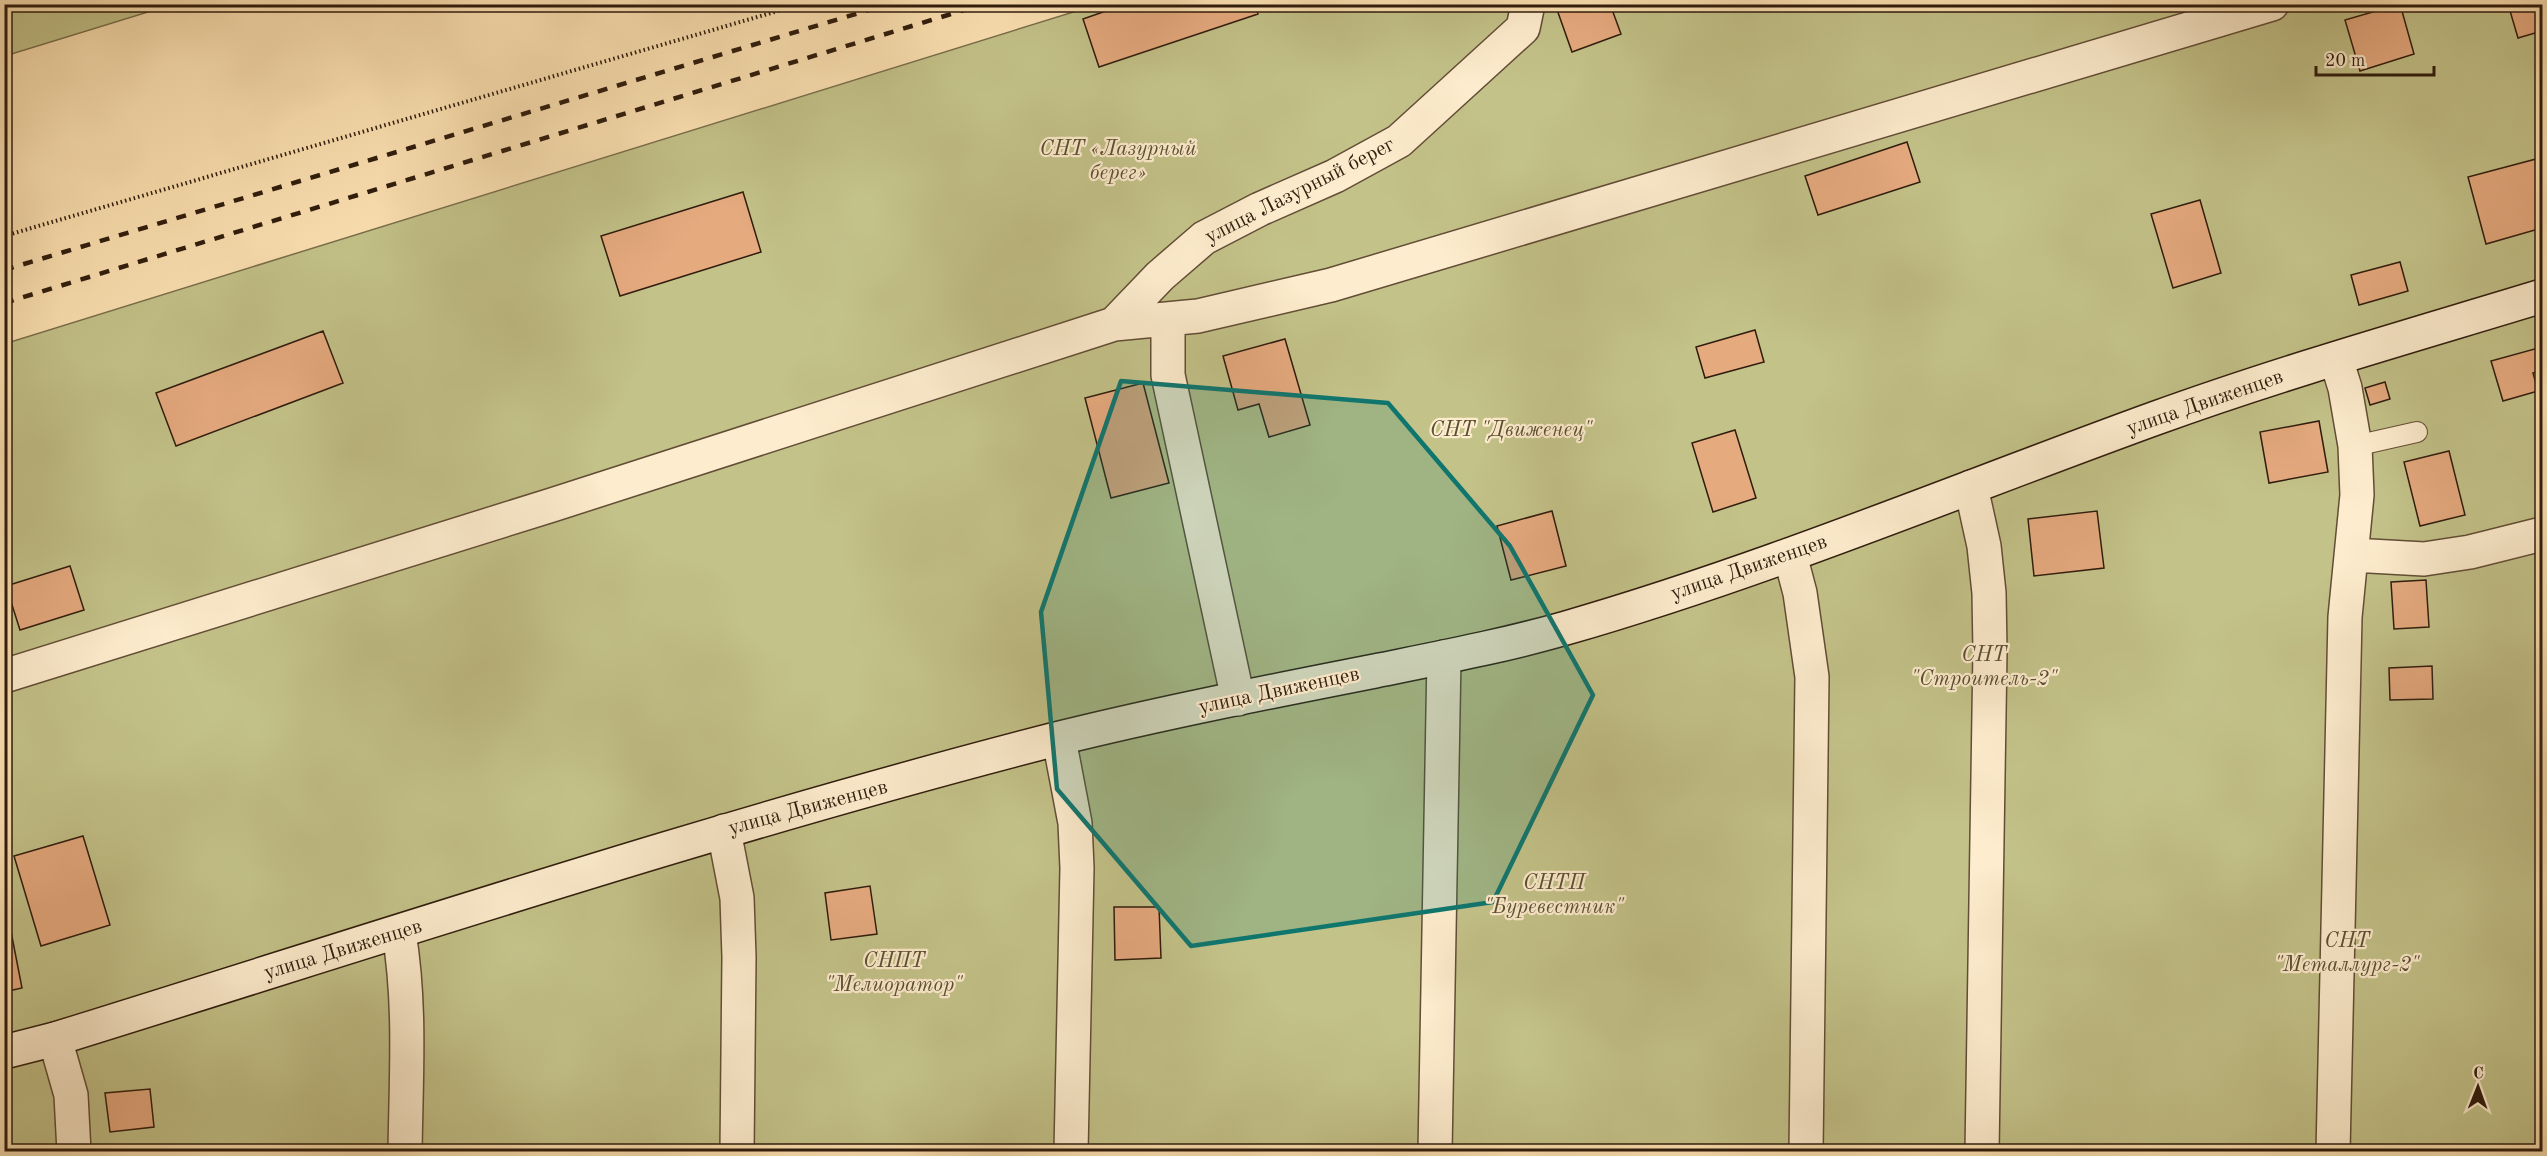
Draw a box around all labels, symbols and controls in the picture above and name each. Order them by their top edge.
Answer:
scale bar [2316,39,2434,77]
text: 20 m [2325,52,2365,70]
street label: улица Лазурный берег [1202,134,1398,248]
park label: СНТ «Лазурный берег» [1039,139,1197,184]
street label: улица Движенцев [2124,366,2286,440]
park label: СНТ "Движенец" [1430,420,1593,441]
street label: улица Движенцев [1668,531,1830,605]
park label: СНТ "Строитель-2" [1911,645,2058,690]
street label: улица Движенцев [1197,664,1361,718]
street label: улица Движенцев [726,777,890,839]
park label: СНТП "Буревестник" [1484,873,1625,918]
street label: улица Движенцев [262,916,424,984]
park label: СНТ "Металлург-2" [2275,931,2420,976]
park label: СНПТ "Мелиоратор" [825,951,963,996]
north arrow [2448,1057,2508,1117]
text: С [2473,1066,2484,1082]

